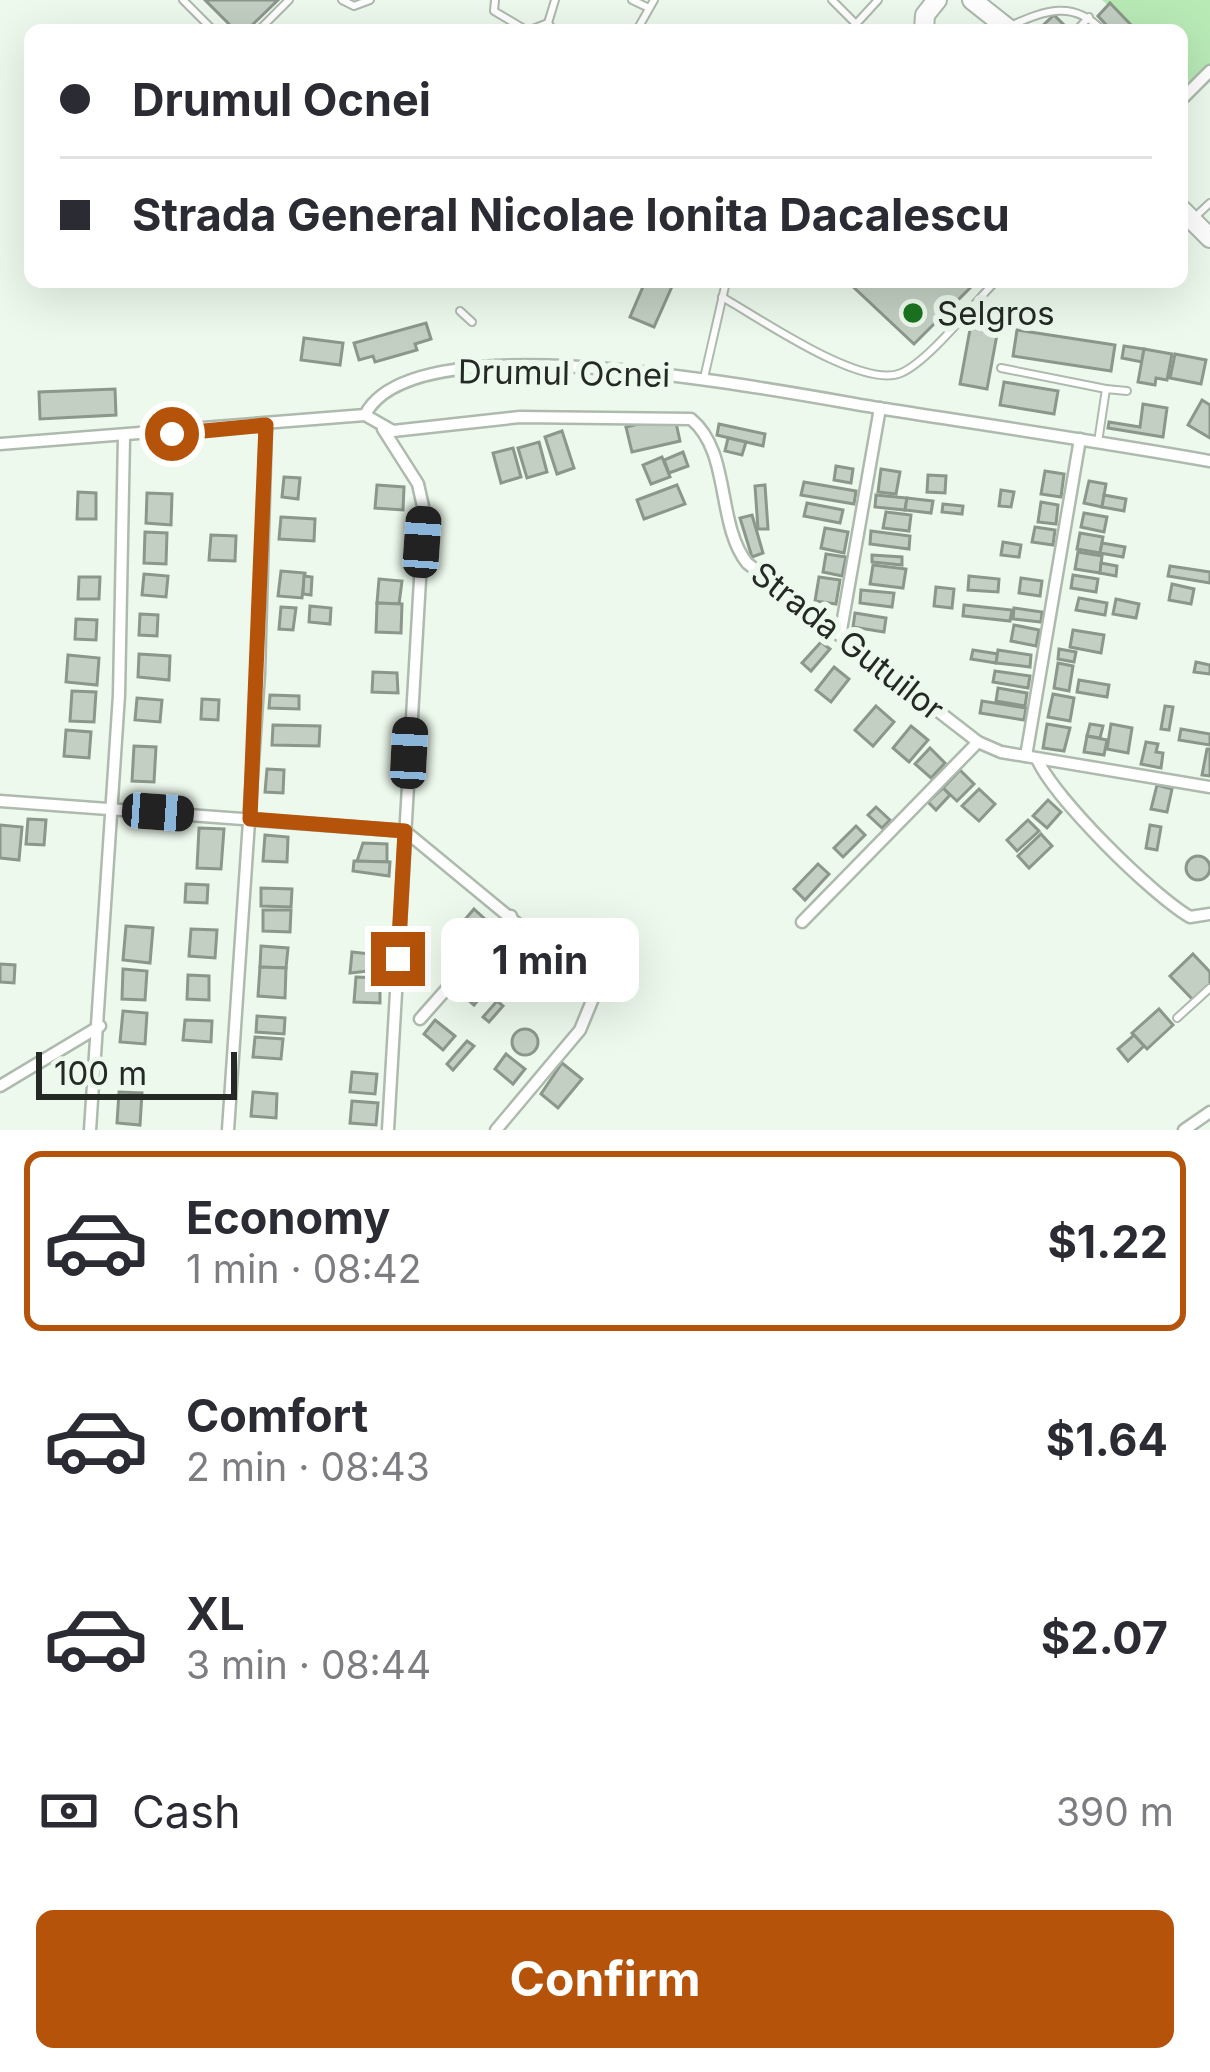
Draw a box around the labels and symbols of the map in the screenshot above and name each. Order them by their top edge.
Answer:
place label: Selgros [937,293,1055,333]
marker: Selgros [900,300,926,326]
street label: Drumul Ocnei [458,351,670,395]
route start [145,407,199,461]
car [402,505,442,579]
street label: Strada Gutuilor [744,553,952,729]
car [389,716,429,790]
car [121,792,195,832]
callout: 1 min [440,917,638,1001]
route end [371,932,425,986]
scale bar [36,1046,237,1099]

